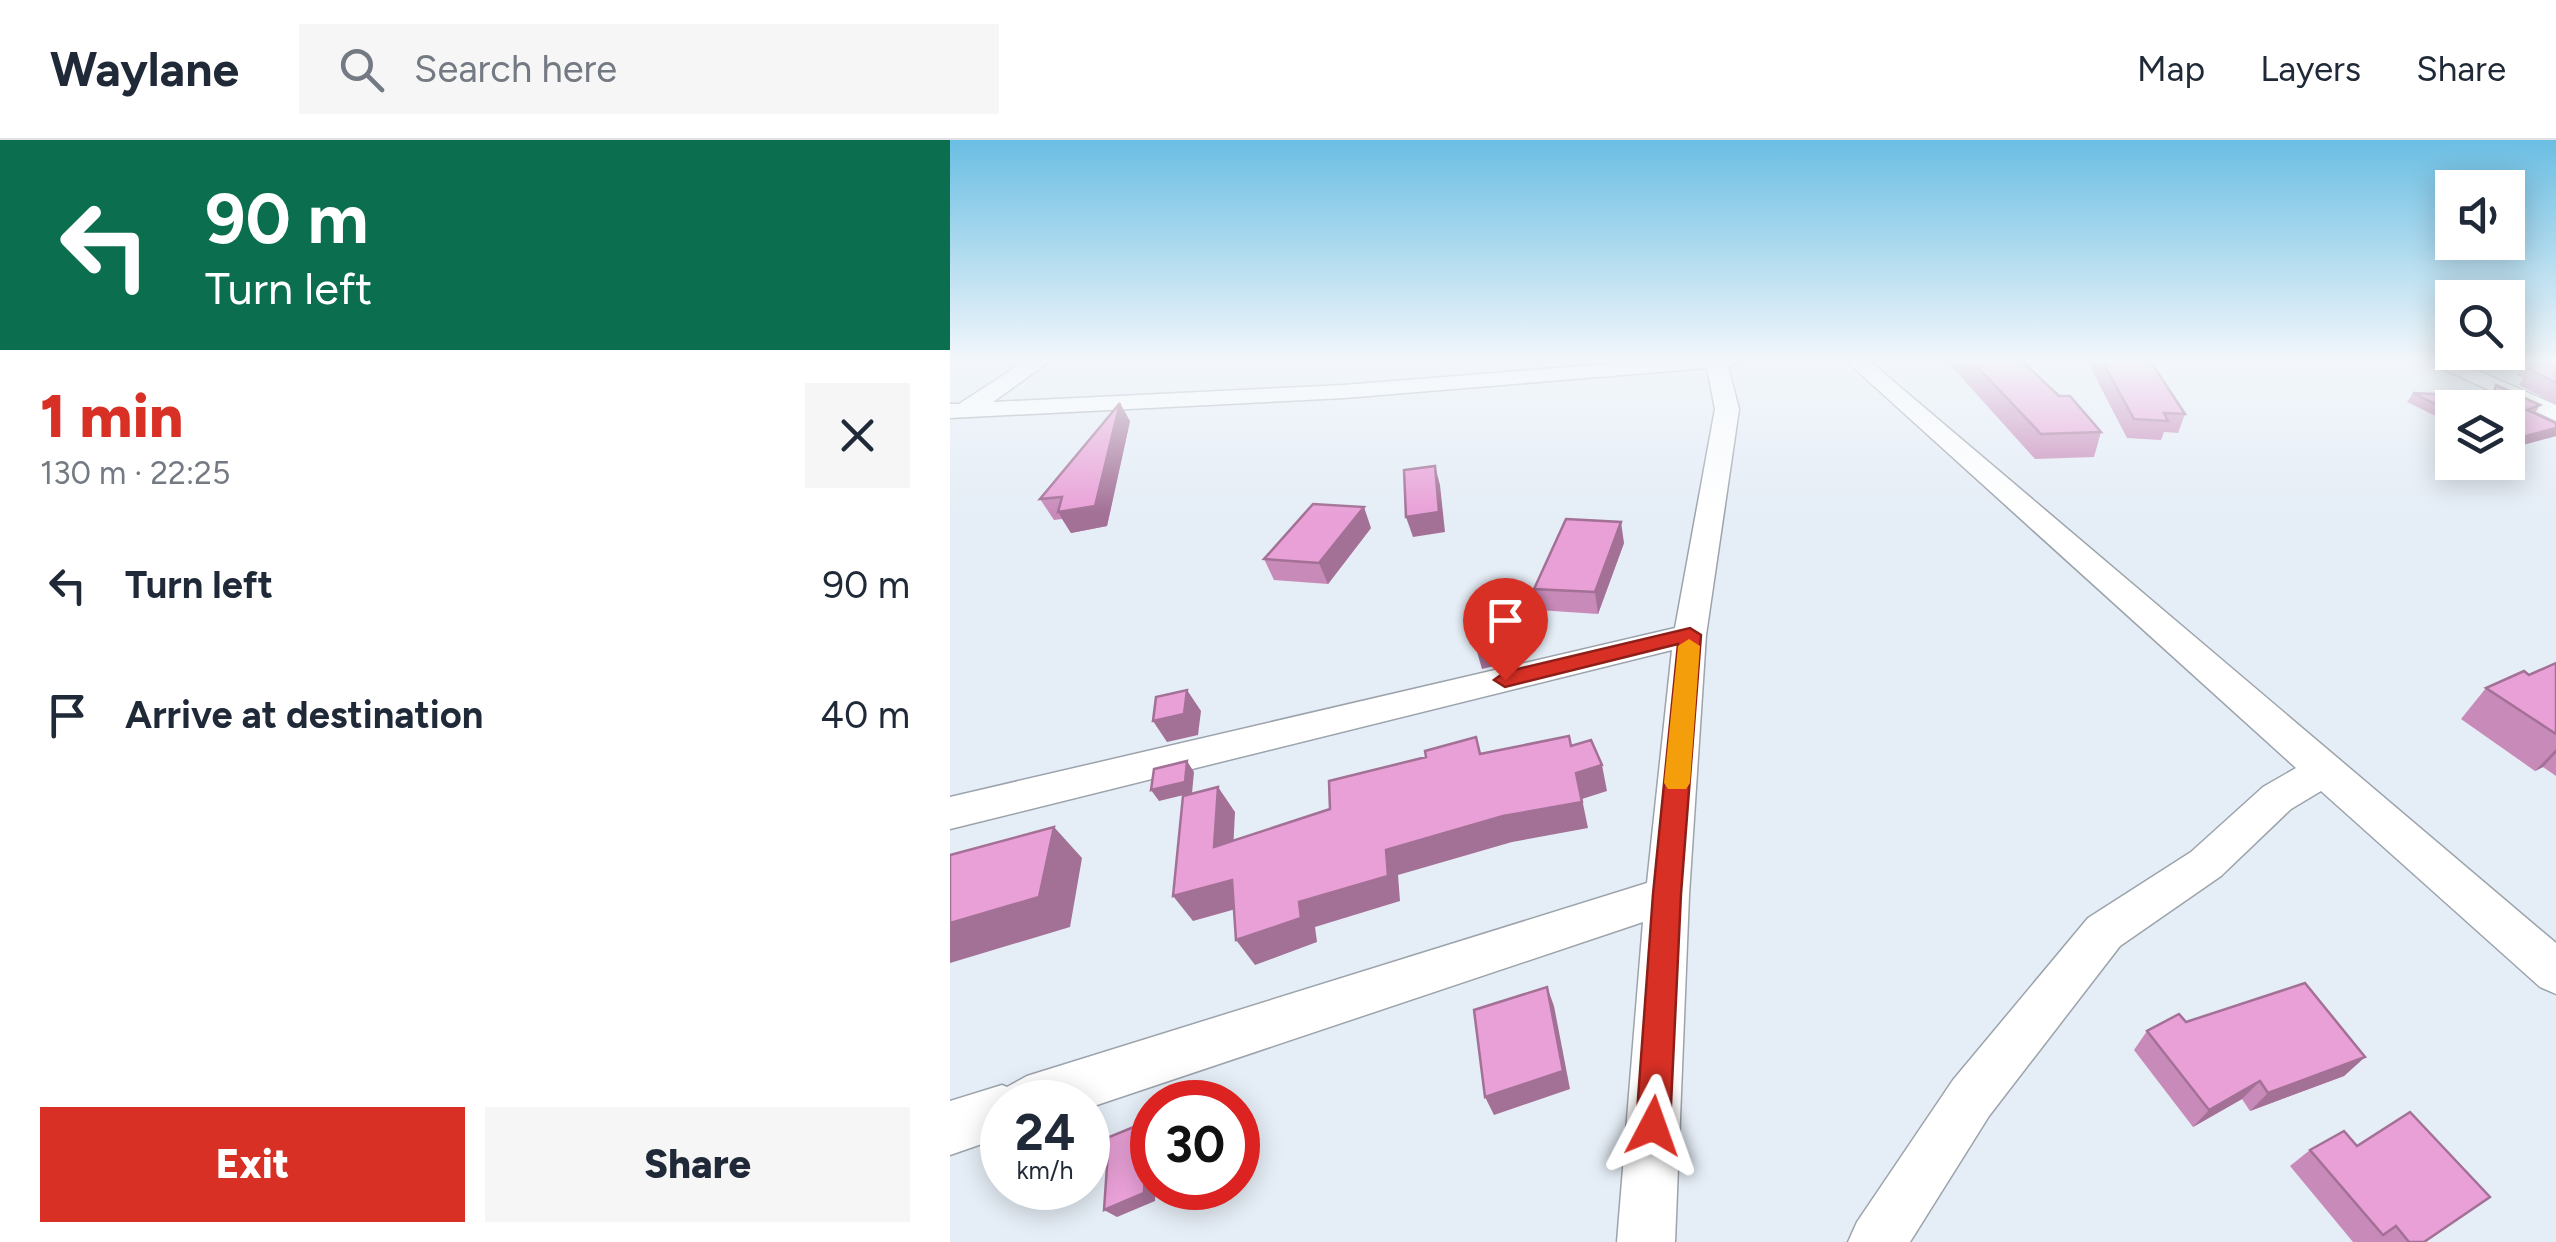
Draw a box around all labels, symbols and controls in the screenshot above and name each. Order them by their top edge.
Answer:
search box [299,24,999,114]
text: Waylane [50,40,239,98]
icon: search [334,42,389,97]
text: Search here [414,46,617,92]
text: Map [2137,48,2205,90]
text: Layers [2260,48,2361,90]
text: Share [2416,48,2506,90]
map controls [2435,170,2525,480]
button: sound [2435,170,2525,260]
text: 90 m [205,176,369,261]
icon: left [40,180,170,310]
text: Turn left [205,261,372,315]
button: search [2435,280,2525,370]
text: 1 min [40,380,183,452]
button: close [805,383,910,488]
button: layers [2435,390,2525,480]
text: 130 m · 22:25 [40,454,230,492]
icon: left [40,558,95,613]
text: Turn left [125,562,273,608]
text: 90 m [822,562,910,608]
pin [1463,578,1548,681]
icon: arrive [1478,593,1533,648]
icon: arrive [40,688,95,743]
text: Arrive at destination [125,692,483,738]
text: 40 m [820,692,910,738]
position arrow [1601,1074,1705,1178]
speed limit sign: 30 [1130,1080,1260,1210]
text: 24 [1015,1102,1075,1163]
button: Exit [40,1107,465,1222]
button: Share [485,1107,910,1222]
text: km/h [1016,1155,1074,1185]

